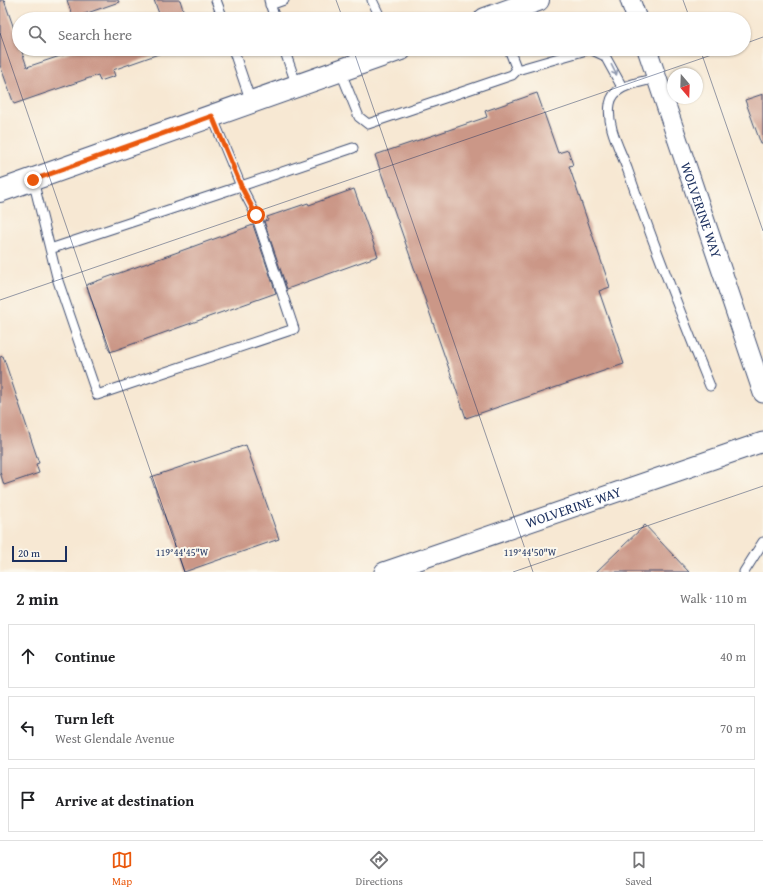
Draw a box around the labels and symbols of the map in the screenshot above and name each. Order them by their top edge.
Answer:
one-way arrow [610,64,618,76]
north arrow [667,68,703,104]
street label: WOLVERINE WAY [676,159,727,261]
route end [24,171,42,189]
route start [247,206,265,224]
street label: WOLVERINE WAY [523,481,624,533]
scale bar [12,544,67,563]
text: 119°44'45"W [156,545,209,560]
text: 119°44'50"W [504,545,557,560]

